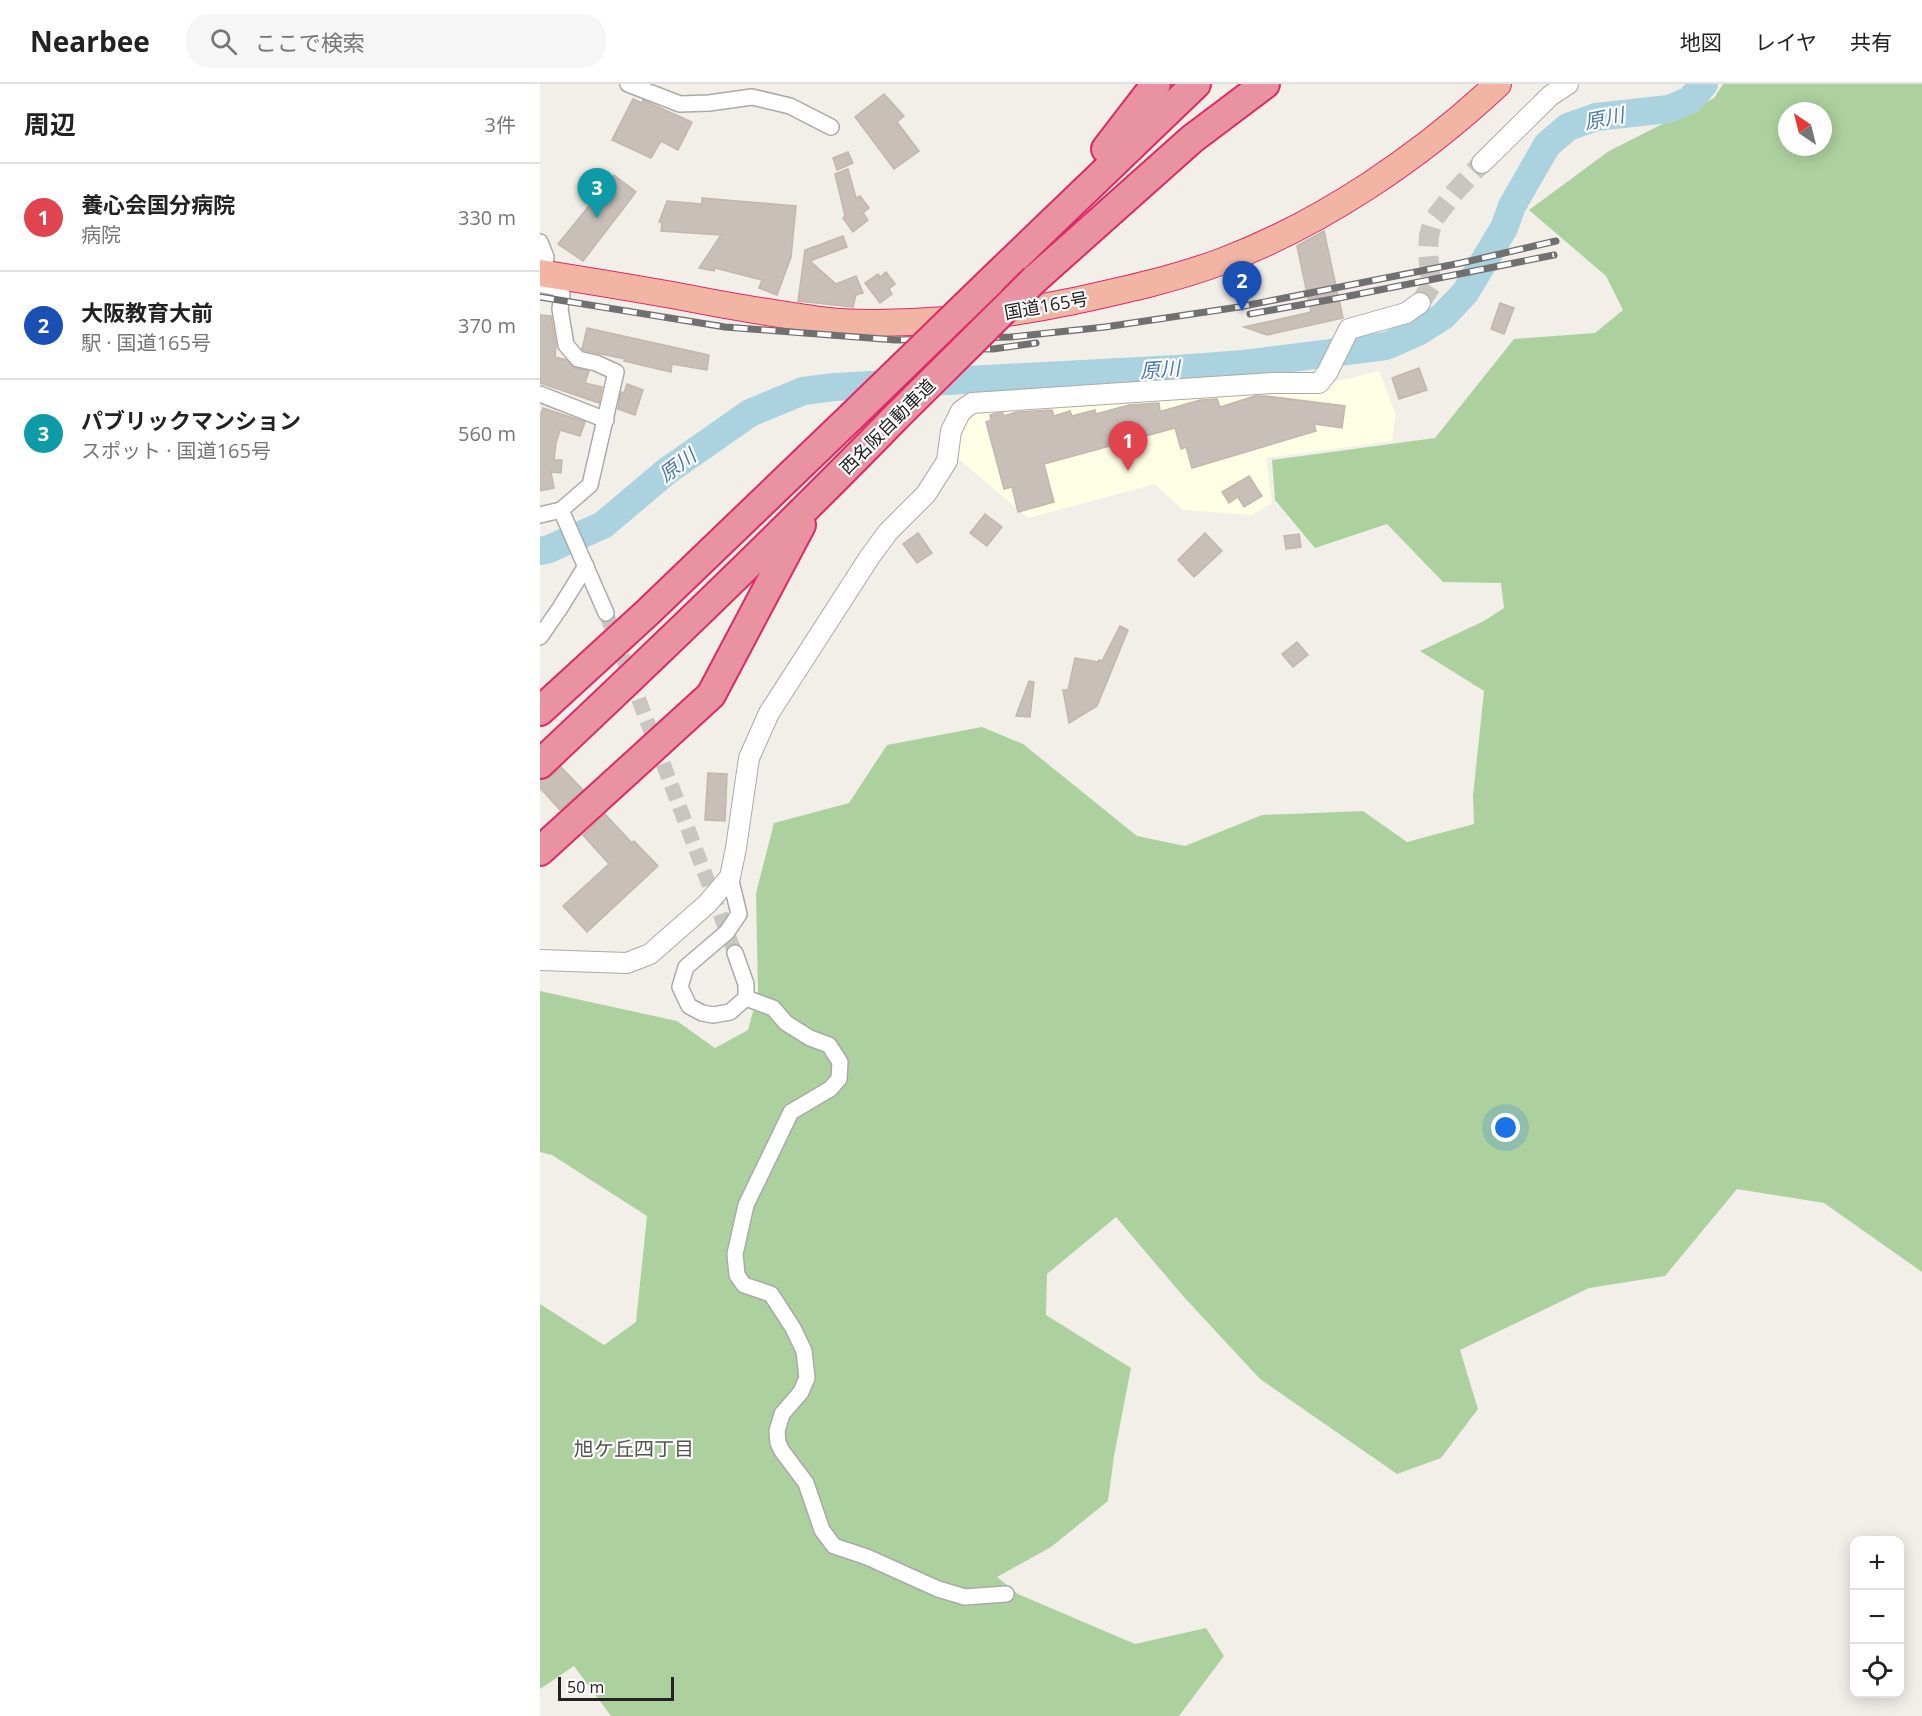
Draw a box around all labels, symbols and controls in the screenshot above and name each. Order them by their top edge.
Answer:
search box [186,14,606,68]
text: Nearbee [30,22,150,60]
icon: search [207,25,240,58]
text: ここで検索 [255,27,365,57]
text: 地図 [1680,28,1722,56]
text: レイヤ [1755,28,1817,56]
text: 共有 [1850,28,1892,56]
water label: 原川 [1582,101,1628,135]
north arrow [1778,102,1832,156]
text: 周辺 [24,106,76,142]
text: 3件 [485,111,516,138]
pin: 3 [578,168,616,218]
text: 養心会国分病院 [81,189,235,219]
text: 1 [38,204,49,231]
text: 330 m [458,204,516,231]
text: 病院 [81,221,121,248]
pin: 2 [1222,262,1262,311]
street label: 国道165号 [1002,286,1090,324]
text: 大阪教育大前 [81,297,213,327]
text: 2 [38,312,49,339]
text: 370 m [458,312,516,339]
text: 駅 · 国道165号 [81,329,211,356]
water label: 原川 [1139,354,1183,384]
street label: 西名阪自動車道 [834,373,940,479]
text: パブリックマンション [81,405,301,435]
text: 3 [38,420,49,447]
text: 560 m [458,420,516,447]
pin: 1 [1108,422,1148,471]
text: スポット · 国道165号 [81,437,271,464]
water label: 原川 [653,441,703,488]
your location [1491,1113,1520,1142]
district label: 旭ケ丘四丁目 [574,1435,694,1462]
map controls [1850,1536,1904,1698]
button: + [1850,1536,1904,1590]
button: − [1850,1590,1904,1644]
button: locate [1850,1644,1904,1698]
scale bar [558,1674,674,1702]
text: 50 m [567,1676,604,1698]

